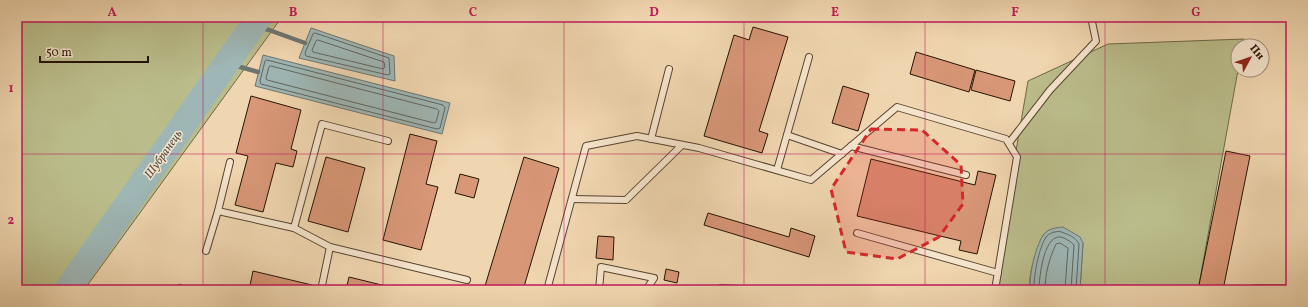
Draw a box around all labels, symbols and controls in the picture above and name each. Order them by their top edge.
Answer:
text: A [107,4,117,22]
text: B [289,4,298,22]
text: C [469,4,477,22]
text: D [649,4,659,22]
text: E [831,4,839,22]
text: F [1011,4,1019,22]
text: G [1191,4,1201,22]
scale bar [40,38,148,64]
north arrow [1230,38,1270,78]
text: Пн [1246,42,1267,63]
text: 50 m [46,45,72,61]
text: 1 [8,80,14,98]
water label: Шубранець [141,127,186,182]
text: 2 [8,212,15,230]

